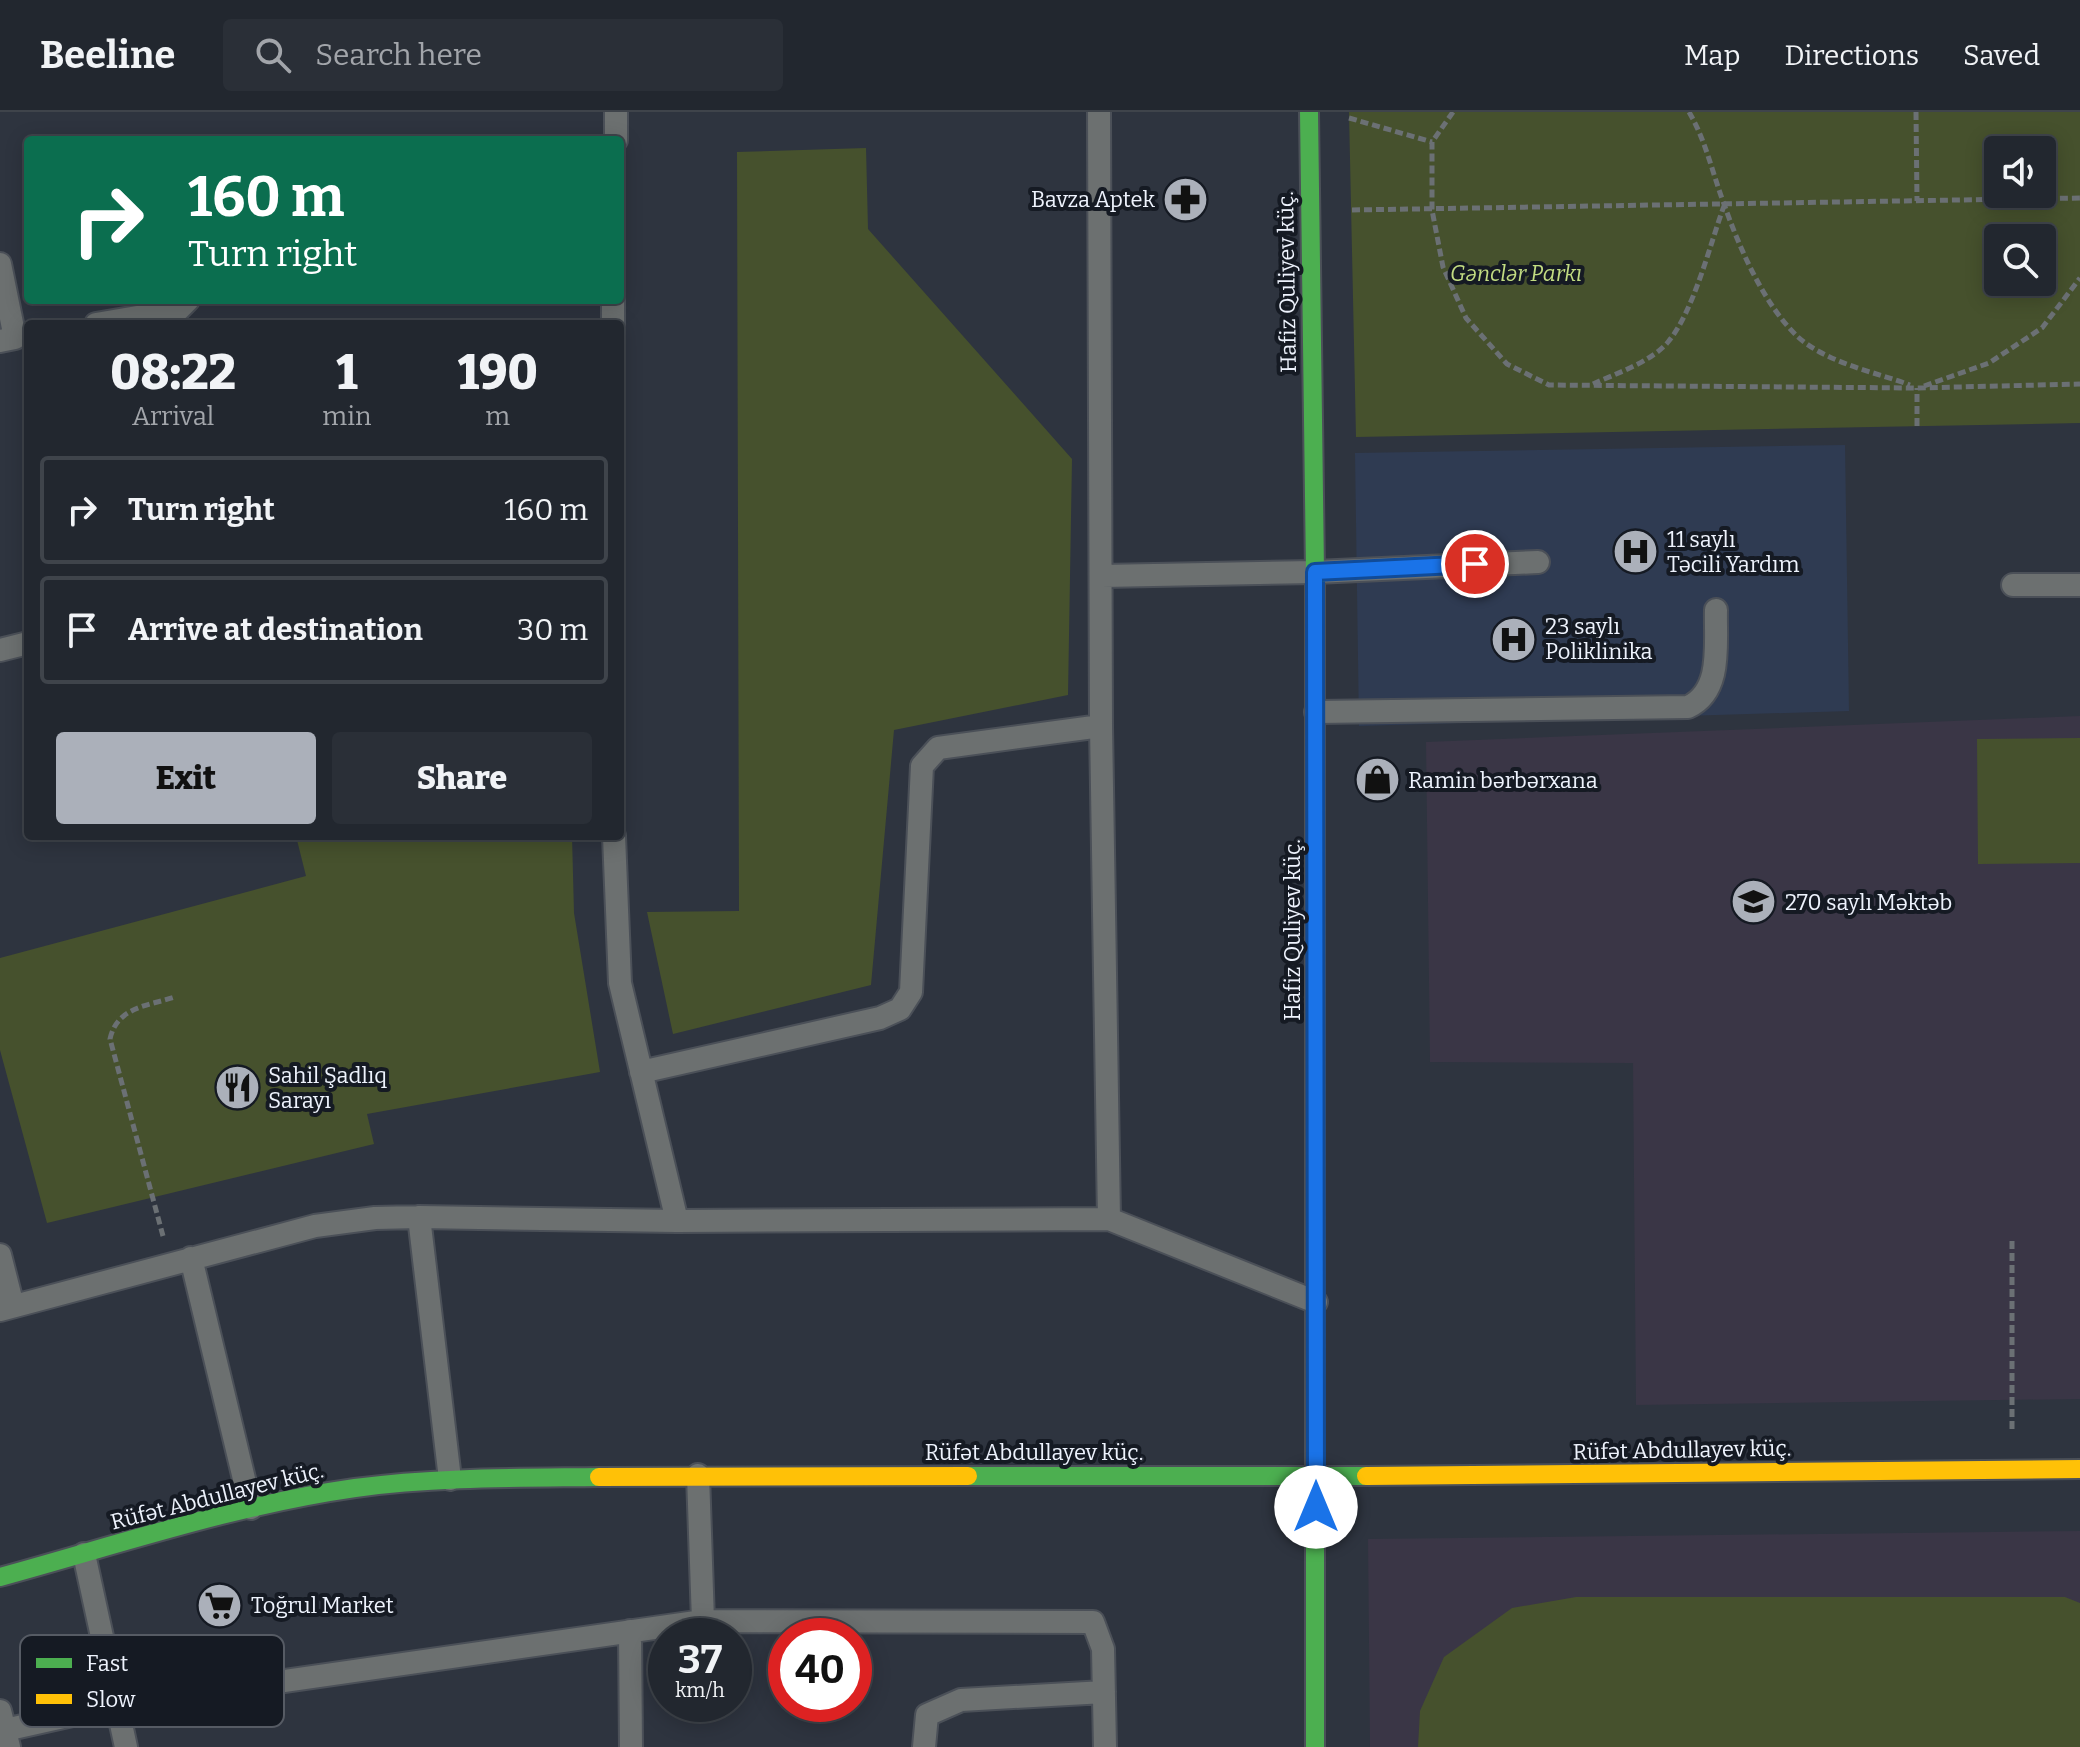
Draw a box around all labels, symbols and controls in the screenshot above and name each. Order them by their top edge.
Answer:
search box [223,19,783,91]
text: Beeline [40,32,175,78]
icon: search [251,33,295,77]
text: Search here [315,37,482,73]
text: Map [1684,39,1740,72]
text: Directions [1784,39,1919,72]
text: Saved [1963,39,2040,72]
map controls [1984,136,2056,296]
button: sound [1984,136,2056,208]
text: 160 m [188,164,344,231]
icon: right [56,168,160,272]
pharmacy icon: Bavza Aptek [1162,175,1210,223]
place label: Bavza Aptek [1031,186,1156,213]
street label: Hafiz Quliyev küç. [1272,191,1302,373]
button: search [1984,224,2056,296]
text: Turn right [188,232,357,276]
park label: Gənclər Parkı [1450,260,1582,287]
text: 08:22 [110,344,236,402]
text: 1 [336,344,357,402]
text: 190 [458,344,538,402]
text: Arrival [132,401,214,432]
text: min [322,401,371,432]
text: m [485,401,510,432]
icon: right [60,488,104,532]
text: Turn right [128,492,275,528]
text: 160 m [504,492,588,528]
place label: 11 saylı Təcili Yardım [1667,526,1800,578]
hospital icon: 11 saylı Təcili Yardım [1612,528,1660,576]
pin [1441,530,1509,598]
icon: arrive [1453,542,1497,586]
icon: arrive [60,608,104,652]
text: Arrive at destination [128,612,423,648]
text: 30 m [517,612,588,648]
place label: 23 saylı Poliklinika [1545,613,1653,665]
hospital icon: 23 saylı Poliklinika [1490,615,1538,663]
button: Exit [56,732,316,824]
button: Share [332,732,592,824]
shop icon: Ramin bərbərxana [1353,756,1401,804]
place label: Ramin bərbərxana [1408,767,1598,794]
street label: Hafiz Quliyev küç. [1279,839,1306,1021]
school or university icon: 270 saylı Məktəb [1730,878,1778,926]
place label: 270 saylı Məktəb [1785,889,1952,916]
place label: Sahil Şadlıq Sarayı [268,1062,387,1114]
restaurant icon: Sahil Şadlıq Sarayı [213,1064,261,1112]
street label: Rüfət Abdullayev küç. [1572,1435,1792,1465]
street label: Rüfət Abdullayev küç. [925,1439,1143,1466]
street label: Rüfət Abdullayev küç. [108,1456,326,1536]
position arrow [1274,1465,1358,1549]
supermarket icon: Toğrul Market [196,1581,244,1629]
place label: Toğrul Market [251,1592,394,1619]
speed limit sign: 40 [768,1618,872,1722]
legend [20,1635,284,1727]
text: 37 [678,1636,722,1684]
text: Fast [86,1650,128,1677]
text: km/h [675,1678,725,1702]
text: Slow [86,1686,136,1713]

